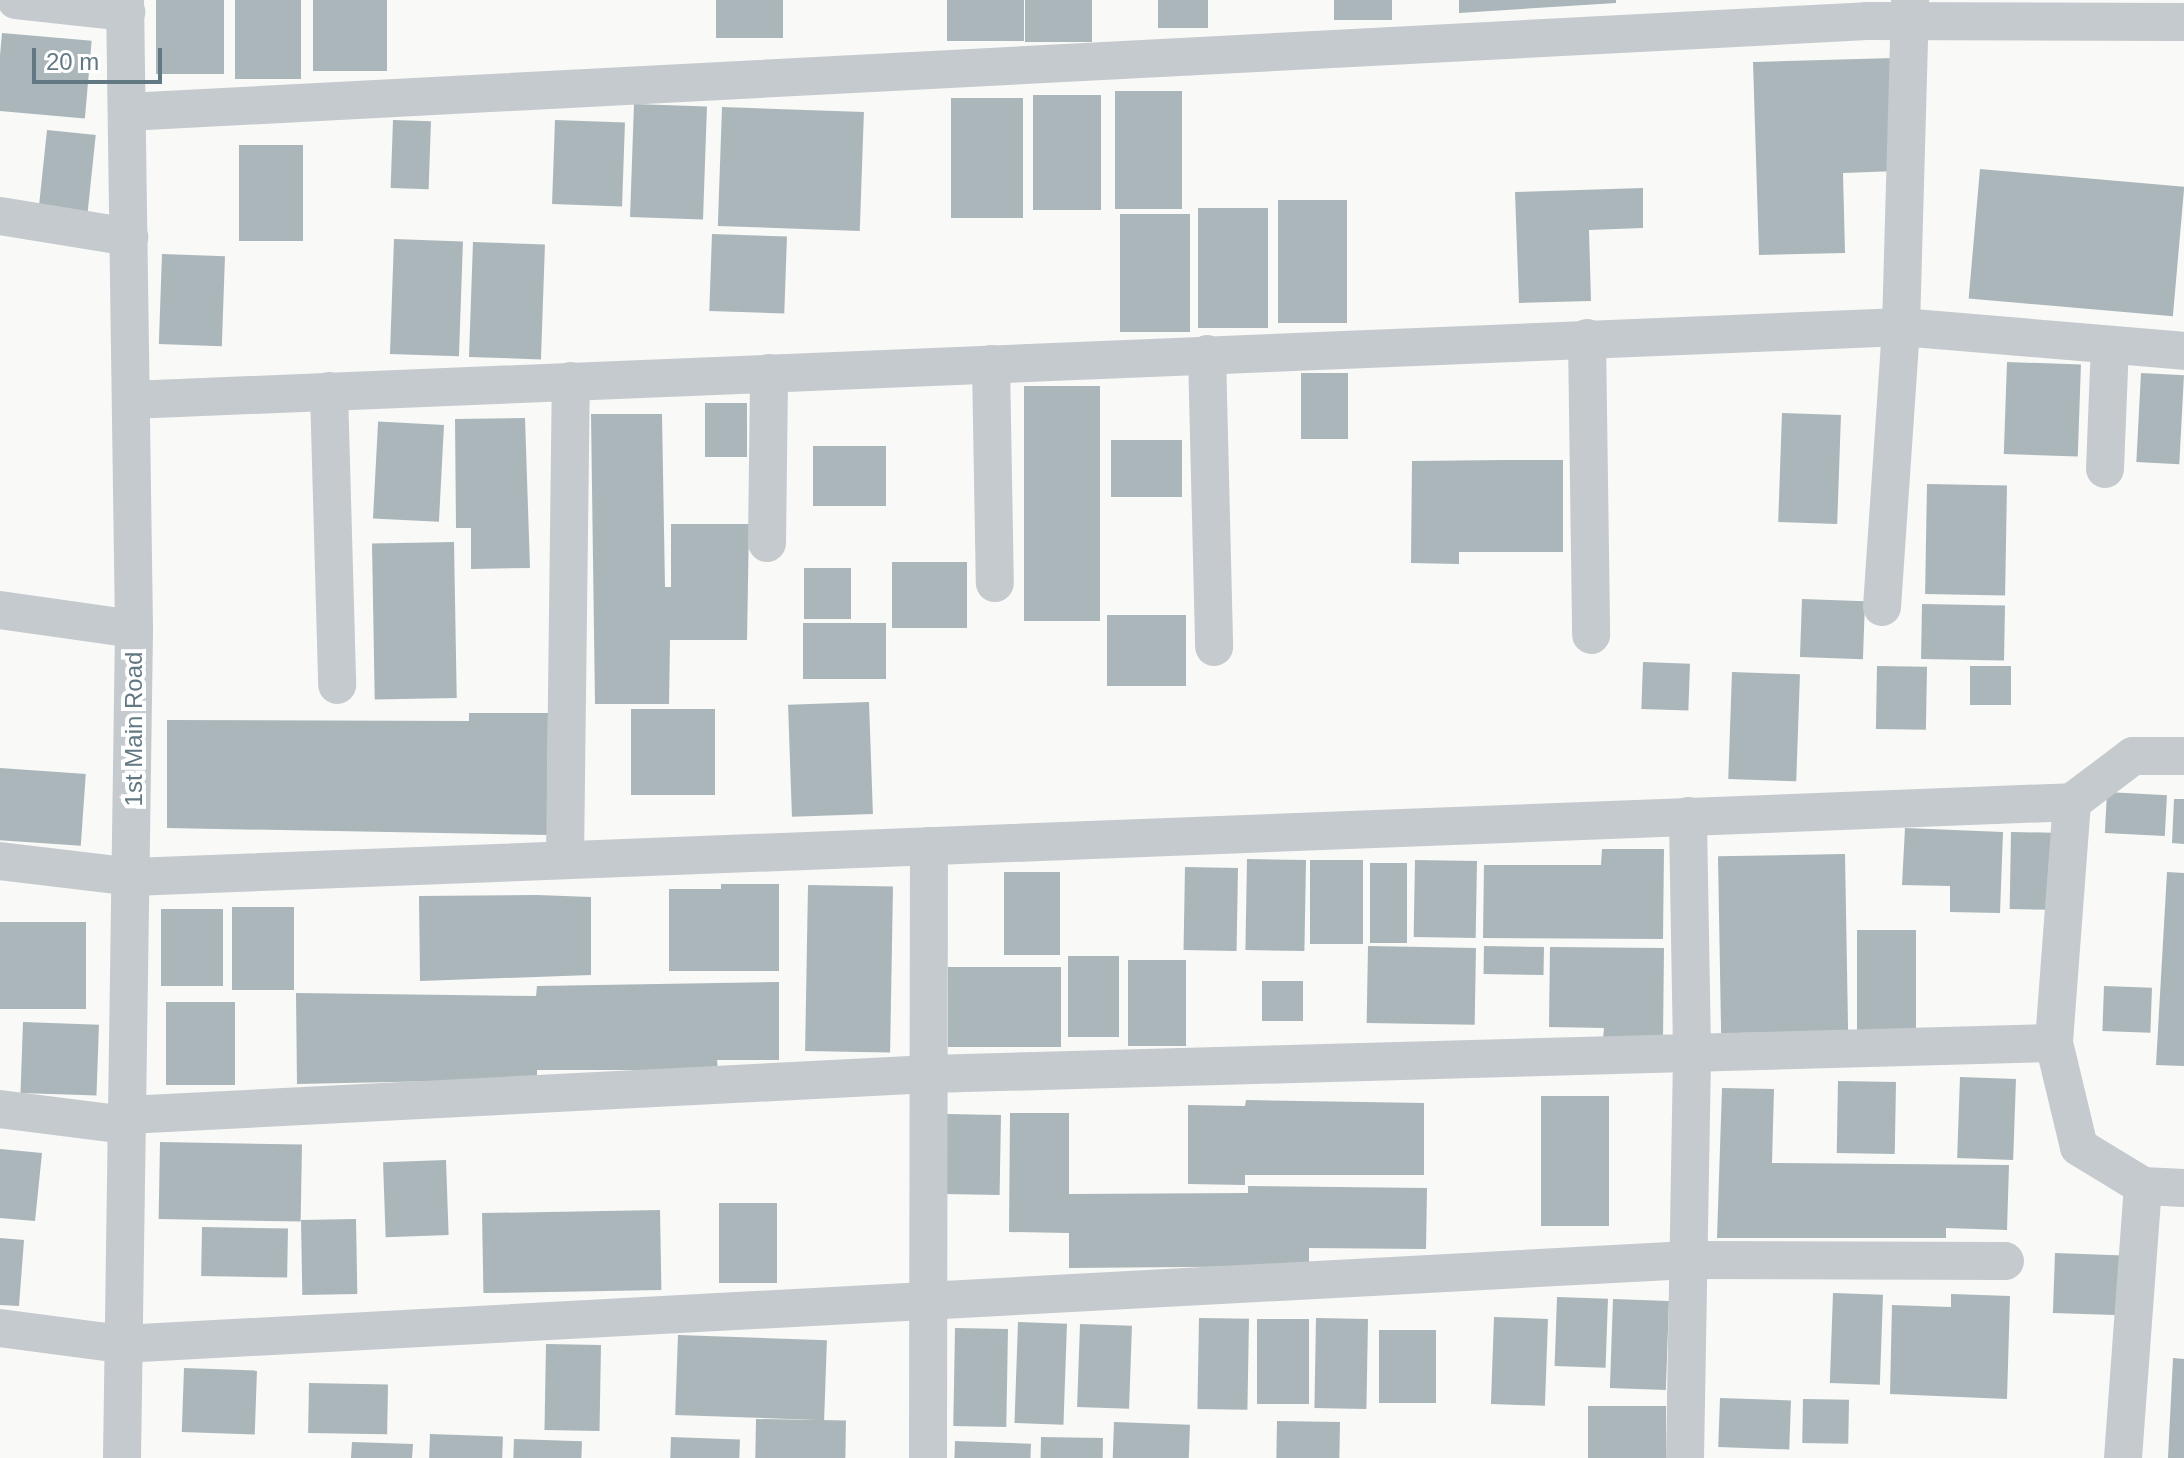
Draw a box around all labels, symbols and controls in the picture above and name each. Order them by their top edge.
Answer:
scale bar [36,32,166,82]
text: 20 m [46,48,99,75]
street label: 1st Main Road [120,652,148,806]

